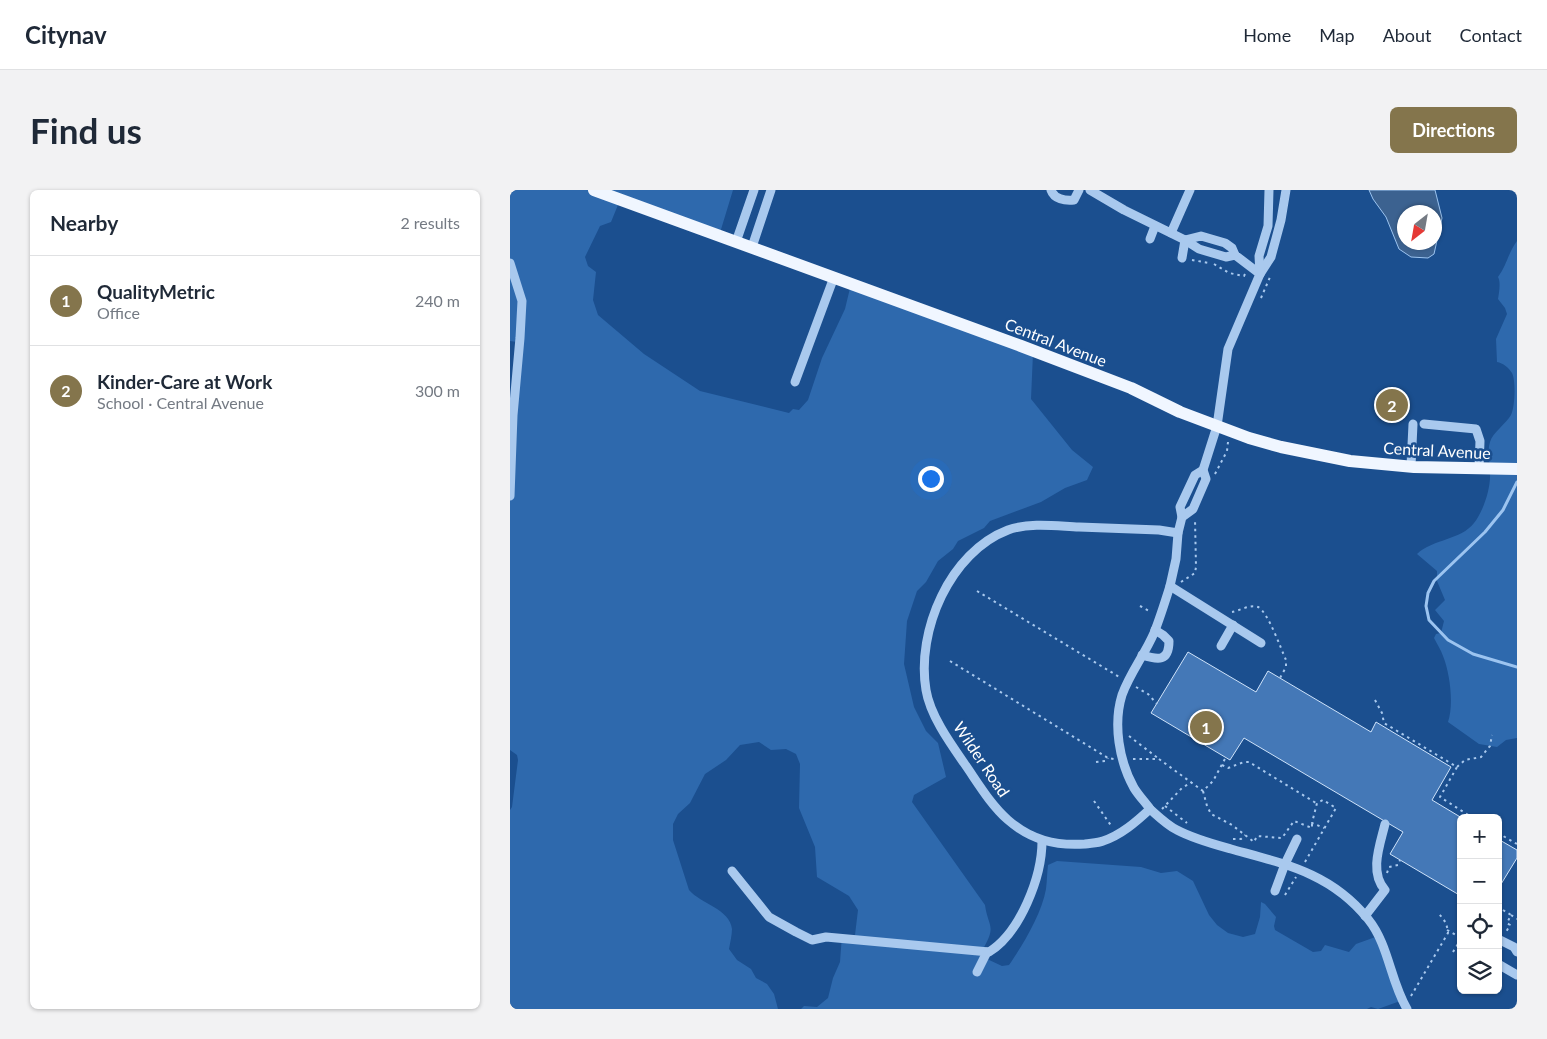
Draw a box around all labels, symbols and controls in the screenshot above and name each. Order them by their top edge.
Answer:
text: Citynav [25,20,107,49]
text: Home [1243,24,1291,46]
text: Map [1319,24,1355,46]
text: About [1383,24,1432,46]
text: Contact [1460,24,1522,46]
button: Directions [1390,107,1517,153]
text: Find us [30,109,142,151]
north arrow [1397,205,1442,250]
text: Nearby [50,210,118,235]
text: 2 results [400,213,460,232]
text: QualityMetric [97,280,215,303]
text: 1 [61,291,71,310]
text: 240 m [415,291,460,310]
text: Office [97,303,140,322]
street label: Central Avenue [1002,314,1110,370]
text: Kinder-Care at Work [97,370,272,393]
text: 2 [61,381,71,400]
text: 300 m [415,381,460,400]
pin: 2 [1376,386,1408,424]
text: School · Central Avenue [97,393,264,412]
street label: Central Avenue [1383,438,1491,462]
your location [918,466,944,492]
pin: 1 [1190,708,1222,746]
street label: Wilder Road [950,718,1014,800]
map controls [1457,814,1502,994]
button: + [1457,814,1502,859]
button: − [1457,859,1502,904]
button: locate [1457,904,1502,949]
button: layers [1457,949,1502,994]

